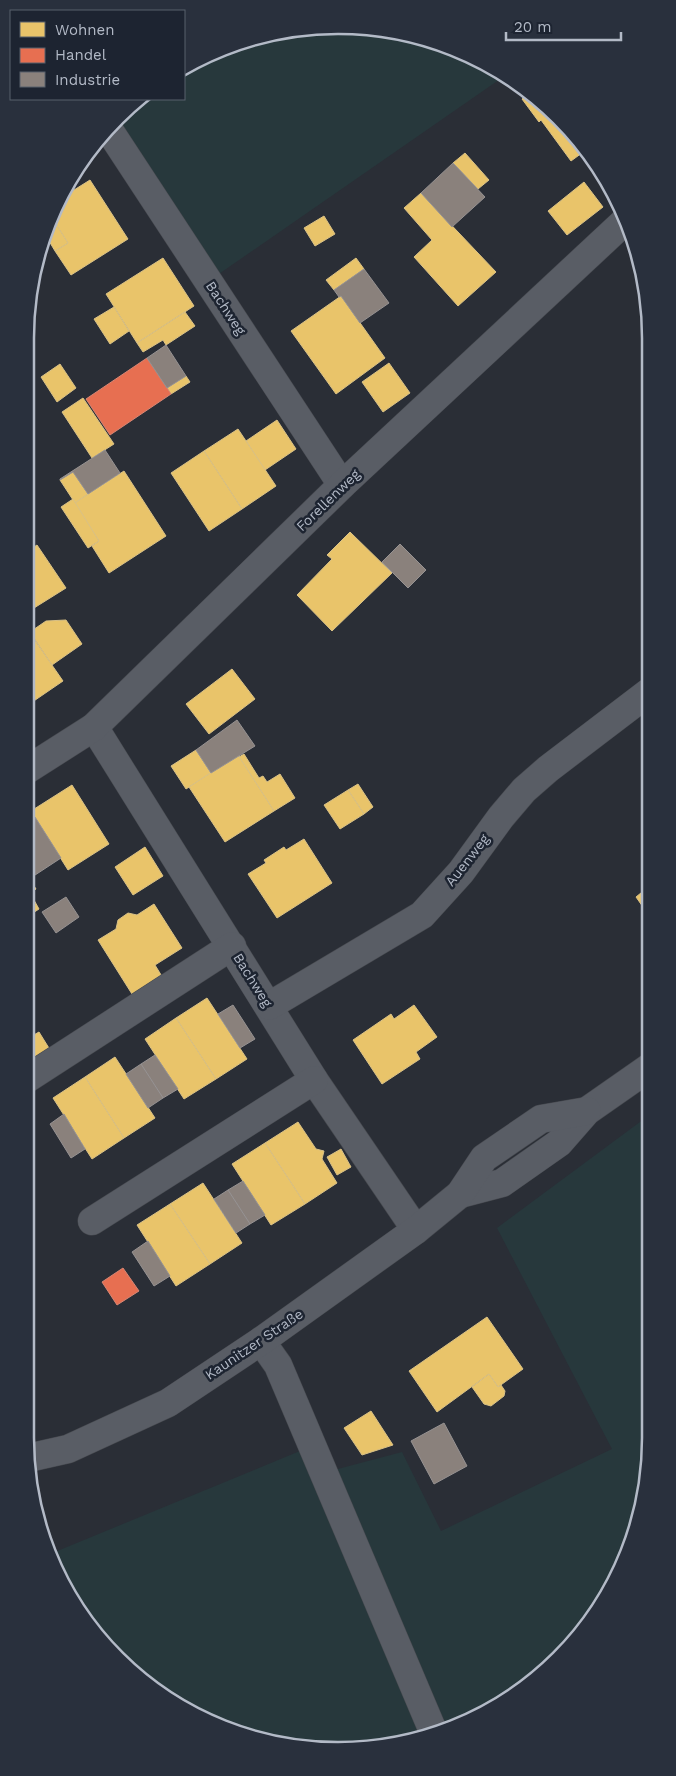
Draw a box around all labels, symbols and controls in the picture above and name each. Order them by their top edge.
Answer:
legend [10,10,185,100]
scale bar [506,10,621,42]
text: 20 m [514,18,552,36]
text: Wohnen [55,21,114,39]
text: Handel [55,46,107,64]
text: Industrie [55,71,120,89]
street label: Bachweg [203,278,249,338]
street label: Forellenweg [293,465,363,534]
street label: Auenweg [442,830,493,889]
street label: Bachweg [230,950,276,1010]
street label: Kaunitzer Straße [202,1305,306,1383]

